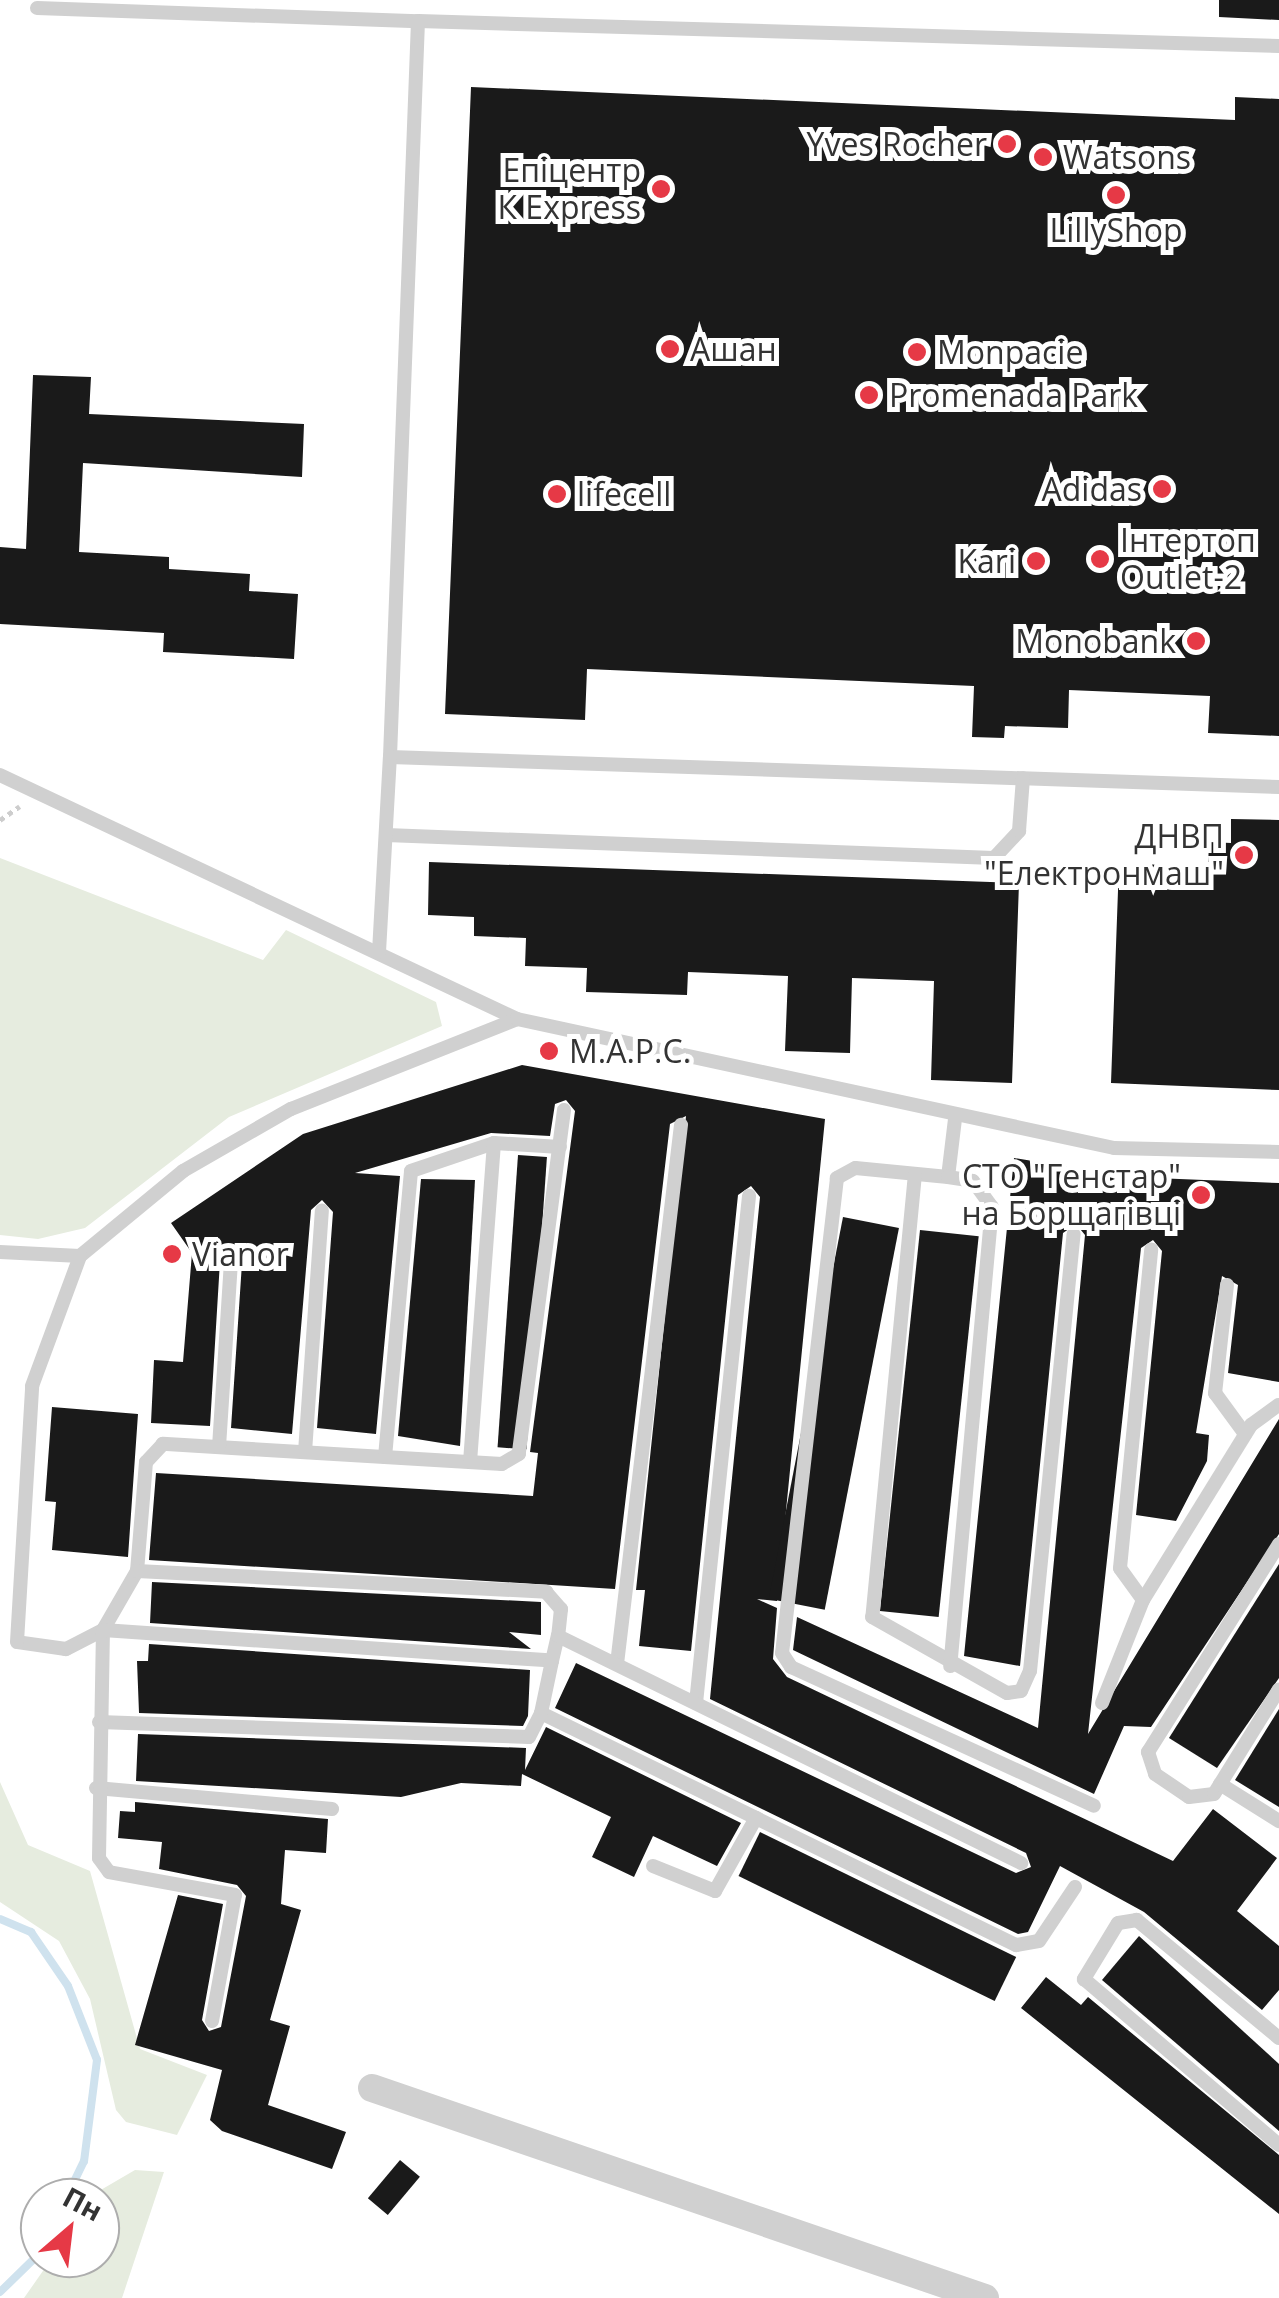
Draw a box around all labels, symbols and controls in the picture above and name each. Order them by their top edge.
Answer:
place label: Yves Rocher [807,125,987,163]
marker: Yves Rocher [996,133,1018,155]
place label: Watsons [1063,138,1191,176]
marker: Watsons [1032,146,1054,168]
place label: Епіцентр К Express [498,152,641,227]
marker: Епіцентр К Express [650,178,672,200]
marker: LillyShop [1105,184,1127,206]
place label: LillyShop [1050,211,1182,249]
place label: Ашан [690,330,777,368]
place label: Monpacie [937,333,1083,371]
marker: Ашан [659,338,681,360]
marker: Monpacie [906,341,928,363]
place label: Promenada Park [889,376,1138,414]
marker: Promenada Park [858,384,880,406]
place label: Adidas [1042,470,1142,508]
place label: lifecell [577,475,671,513]
marker: Adidas [1151,478,1173,500]
marker: lifecell [546,483,568,505]
place label: Інтертоп Outlet-2 [1120,522,1256,597]
place label: Kari [957,542,1016,580]
marker: Інтертоп Outlet-2 [1089,548,1111,570]
marker: Kari [1025,550,1047,572]
place label: Monobank [1015,622,1176,660]
marker: Monobank [1185,630,1207,652]
place label: ДНВП "Електронмаш" [984,818,1224,893]
marker: ДНВП "Електронмаш" [1233,844,1255,866]
place label: М.А.Р.С. [569,1032,691,1070]
marker: М.А.Р.С. [538,1040,560,1062]
place label: СТО "Генстар" на Борщагівці [961,1158,1181,1233]
marker: СТО "Генстар" на Борщагівці [1190,1184,1212,1206]
place label: Vianor [192,1235,289,1273]
marker: Vianor [161,1243,183,1265]
text: Пн [57,2177,109,2229]
north arrow [20,2178,120,2278]

